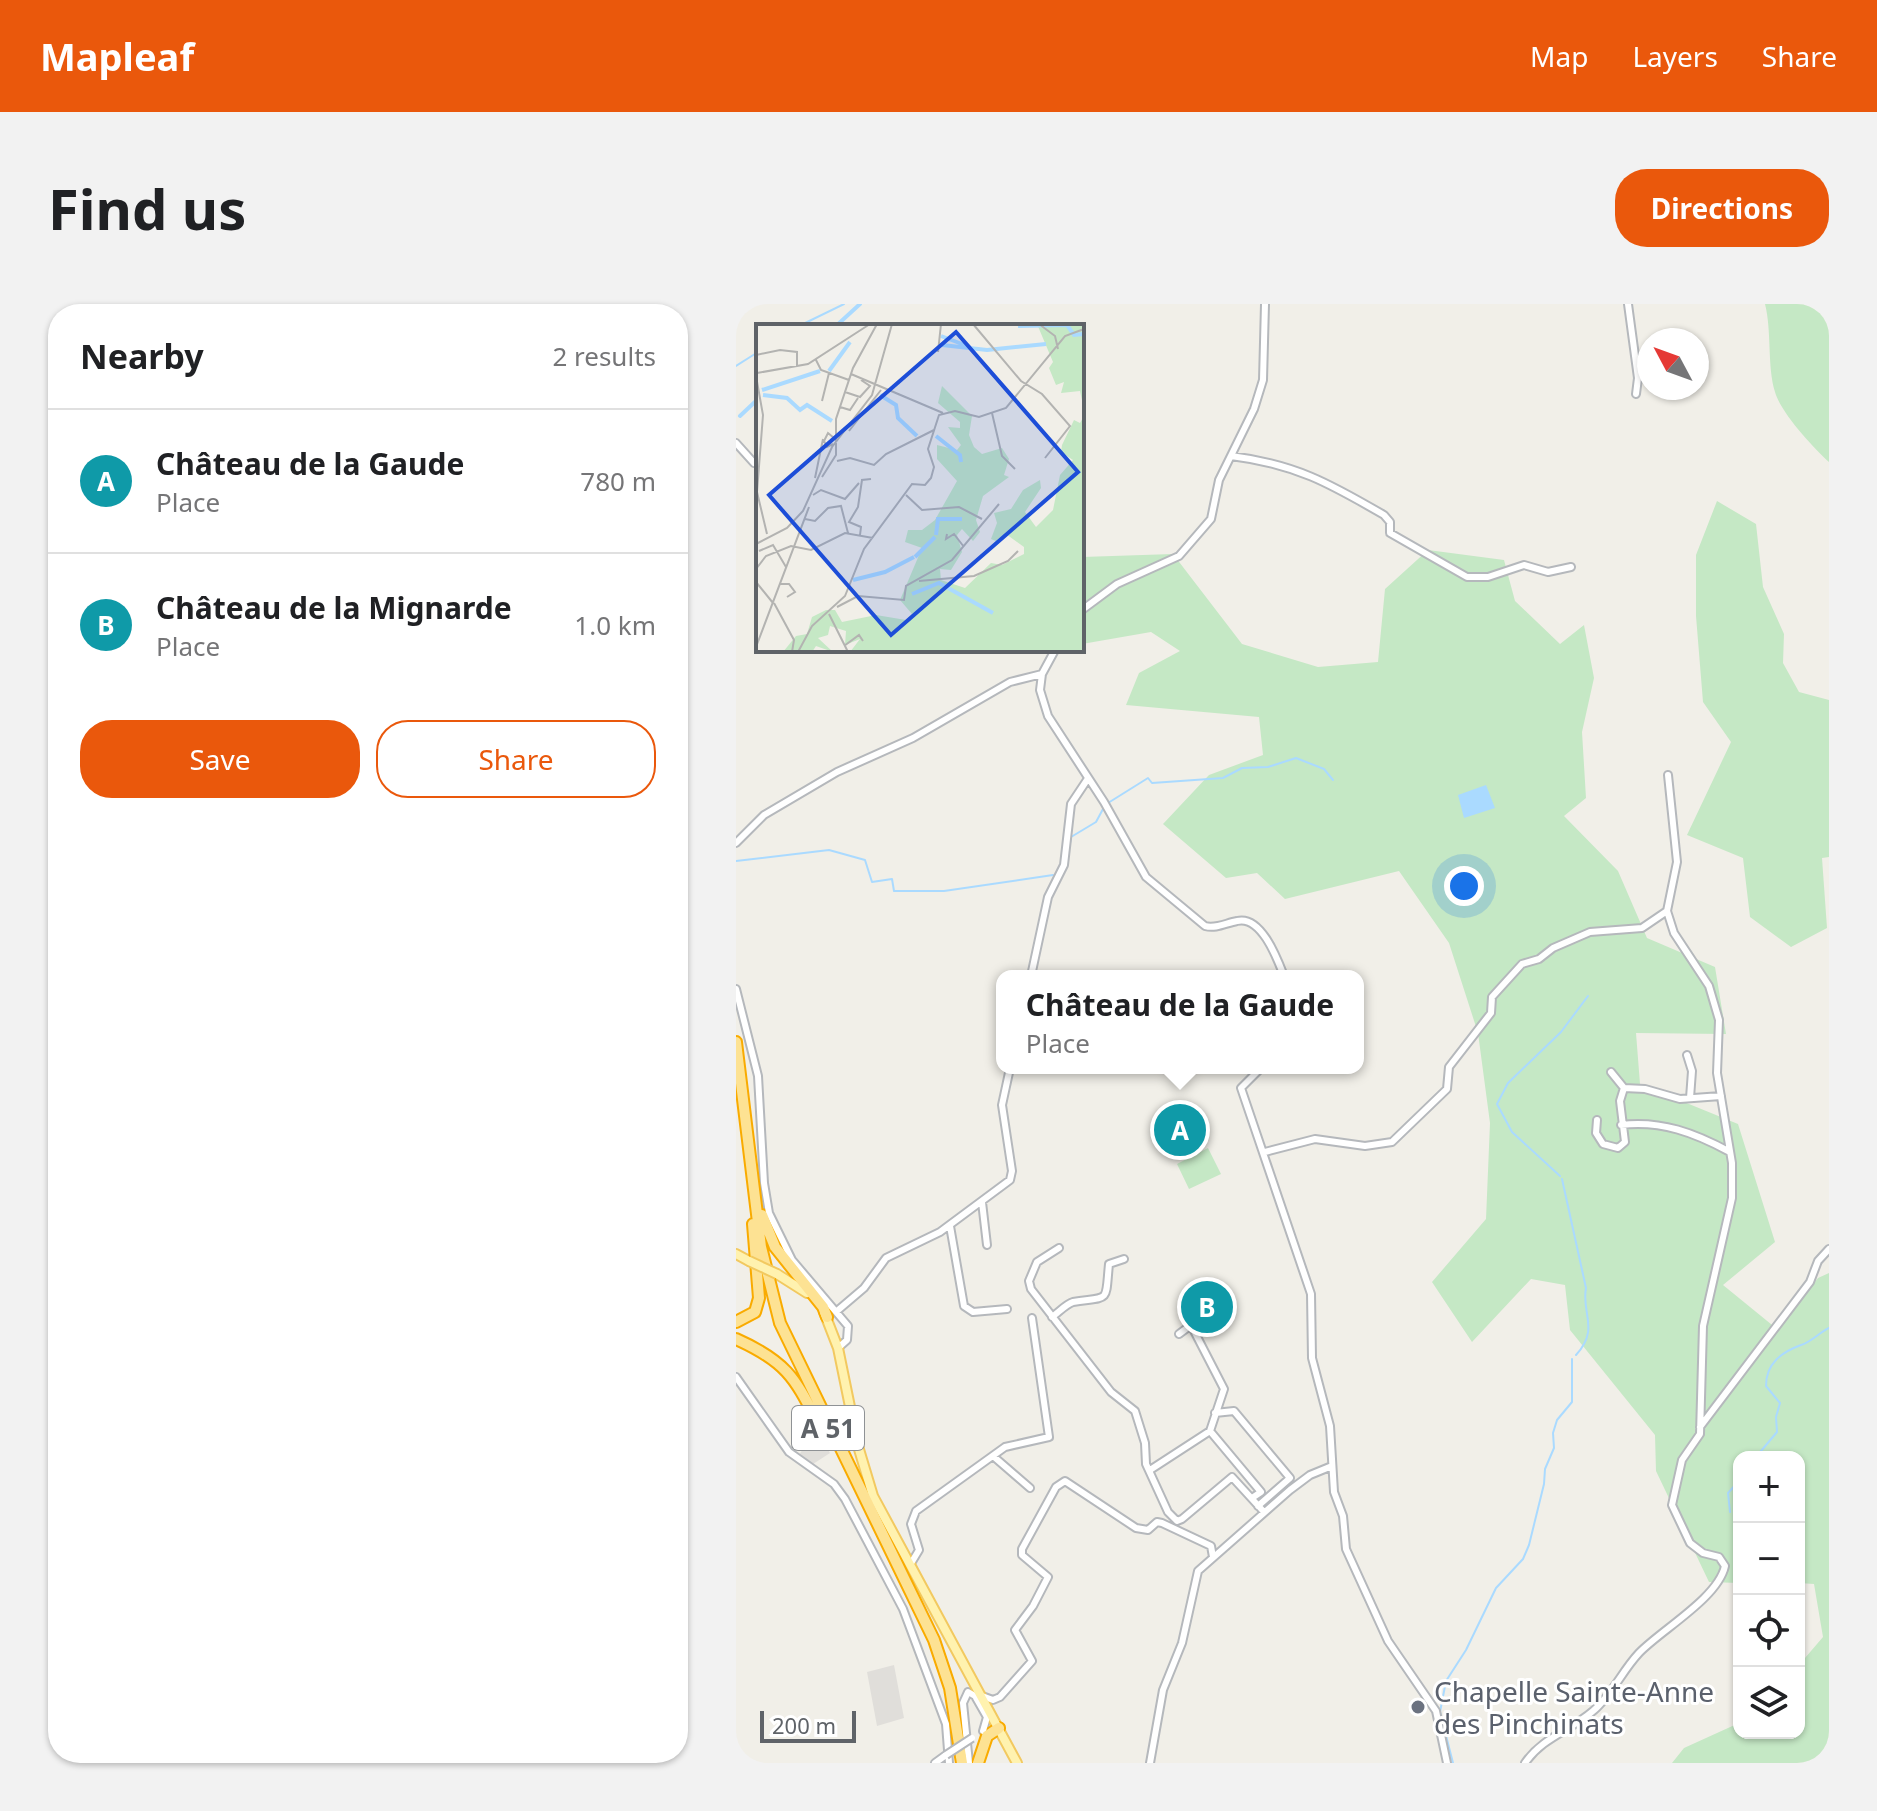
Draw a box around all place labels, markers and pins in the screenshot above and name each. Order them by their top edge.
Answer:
pin: A [1154,1100,1206,1160]
pin: B [1181,1277,1233,1337]
place label: Chapelle Sainte-Anne des Pinchinats [1434,1672,1714,1742]
marker: Chapelle Sainte-Anne des Pinchinats [1409,1698,1427,1716]

